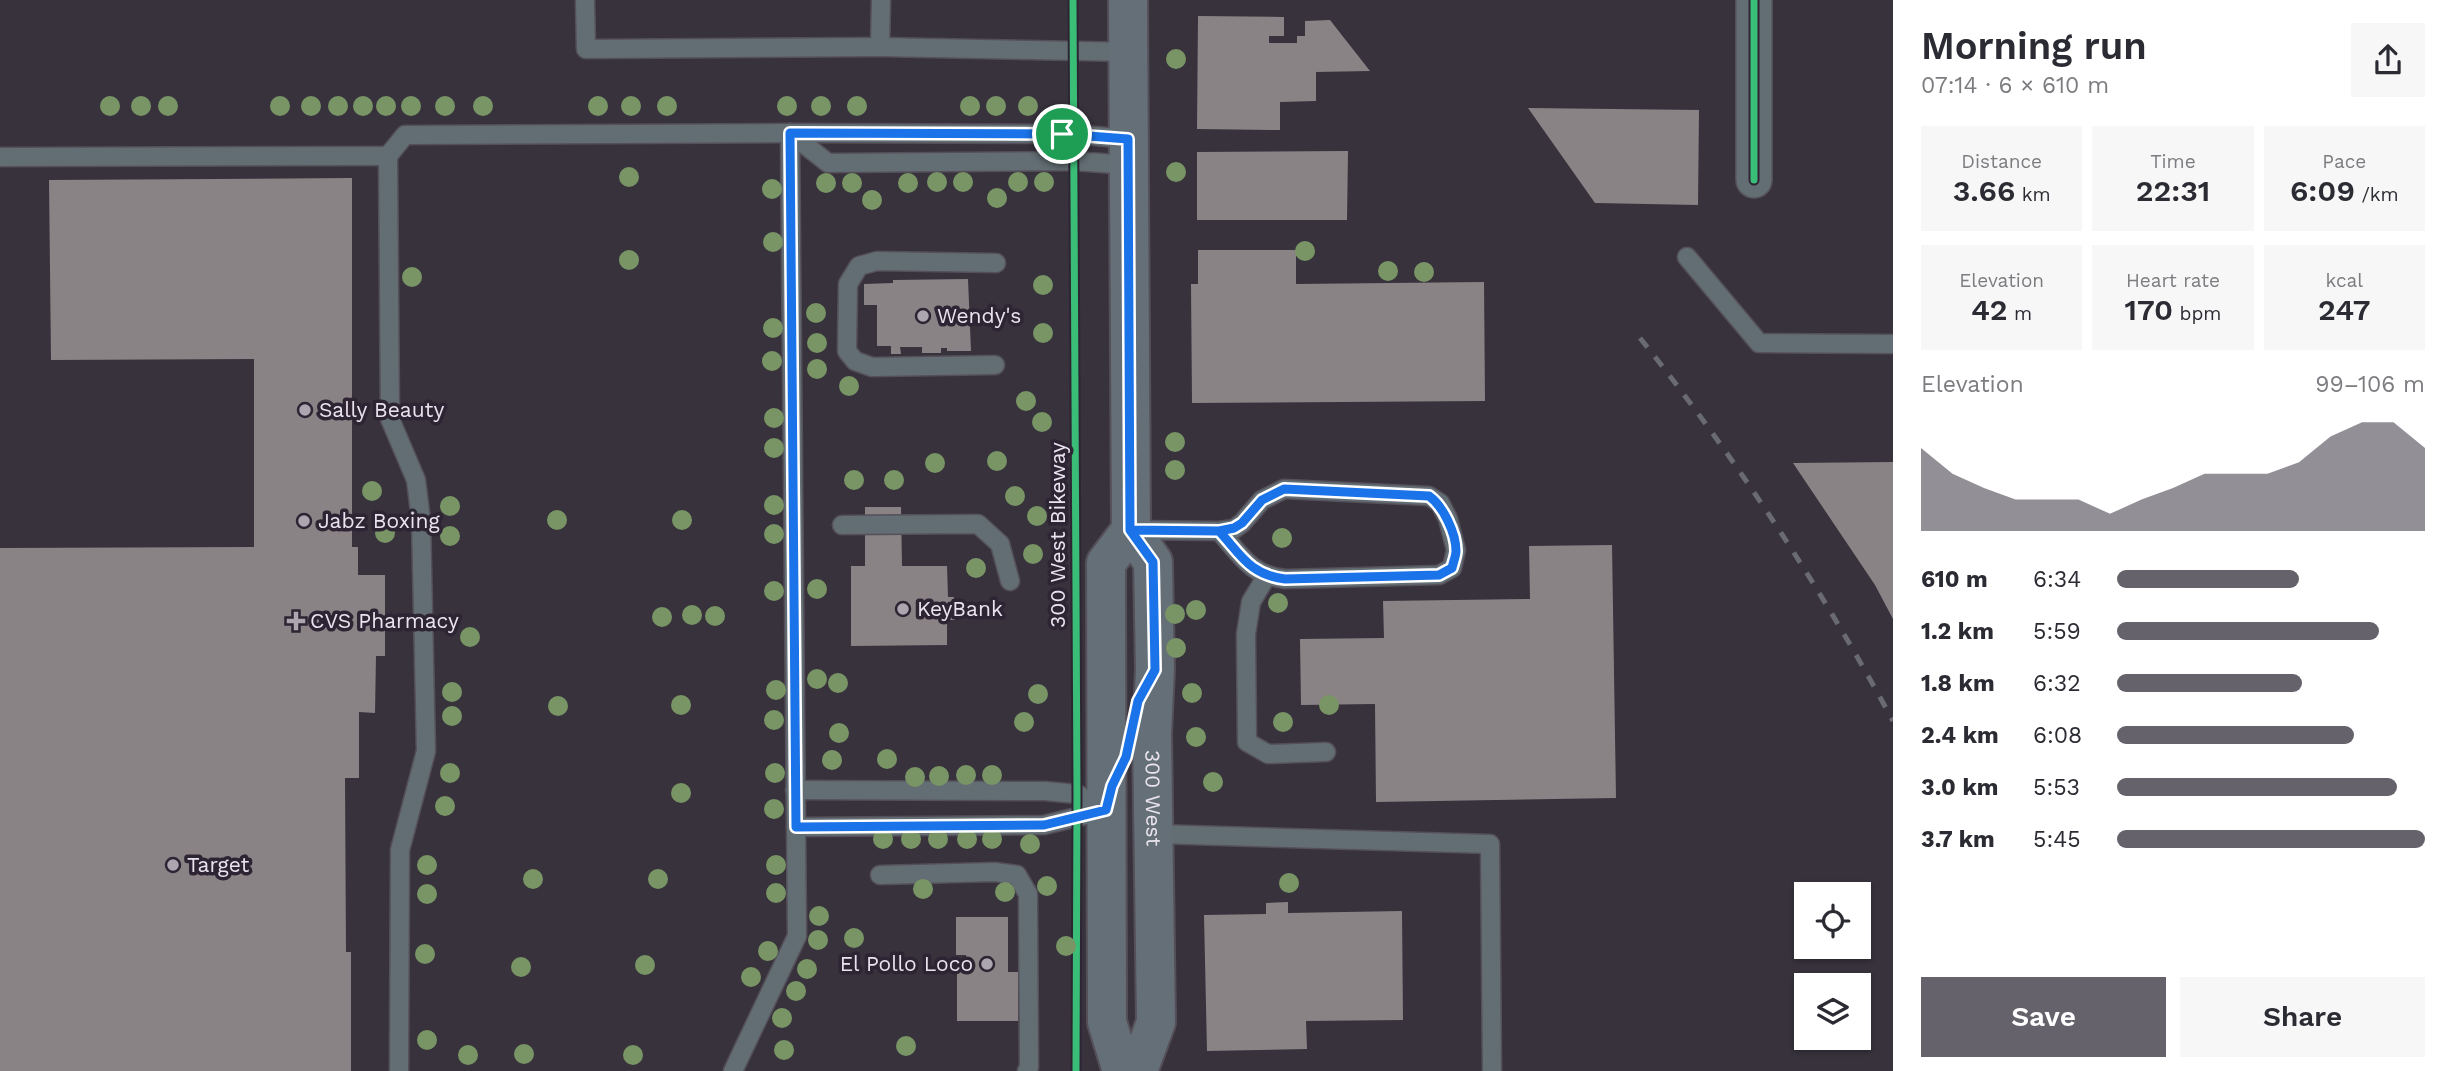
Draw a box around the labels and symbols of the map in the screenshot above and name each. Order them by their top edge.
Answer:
pin [1032,104,1092,164]
place label: Wendy's [937,303,1021,328]
marker: Wendy's [915,308,931,324]
place label: Sally Beauty [319,397,444,422]
marker: Sally Beauty [297,402,313,418]
street label: 300 West Bikeway [1045,442,1070,628]
place label: Jabz Boxing [318,508,440,533]
marker: Jabz Boxing [296,513,312,529]
place label: KeyBank [917,596,1003,621]
marker: KeyBank [895,601,911,617]
place label: CVS Pharmacy [310,608,459,633]
marker: CVS Pharmacy [288,613,304,629]
street label: 300 West [1140,750,1167,847]
place label: Target [187,852,249,877]
marker: Target [165,857,181,873]
place label: El Pollo Loco [840,951,973,976]
marker: El Pollo Loco [979,956,995,972]

